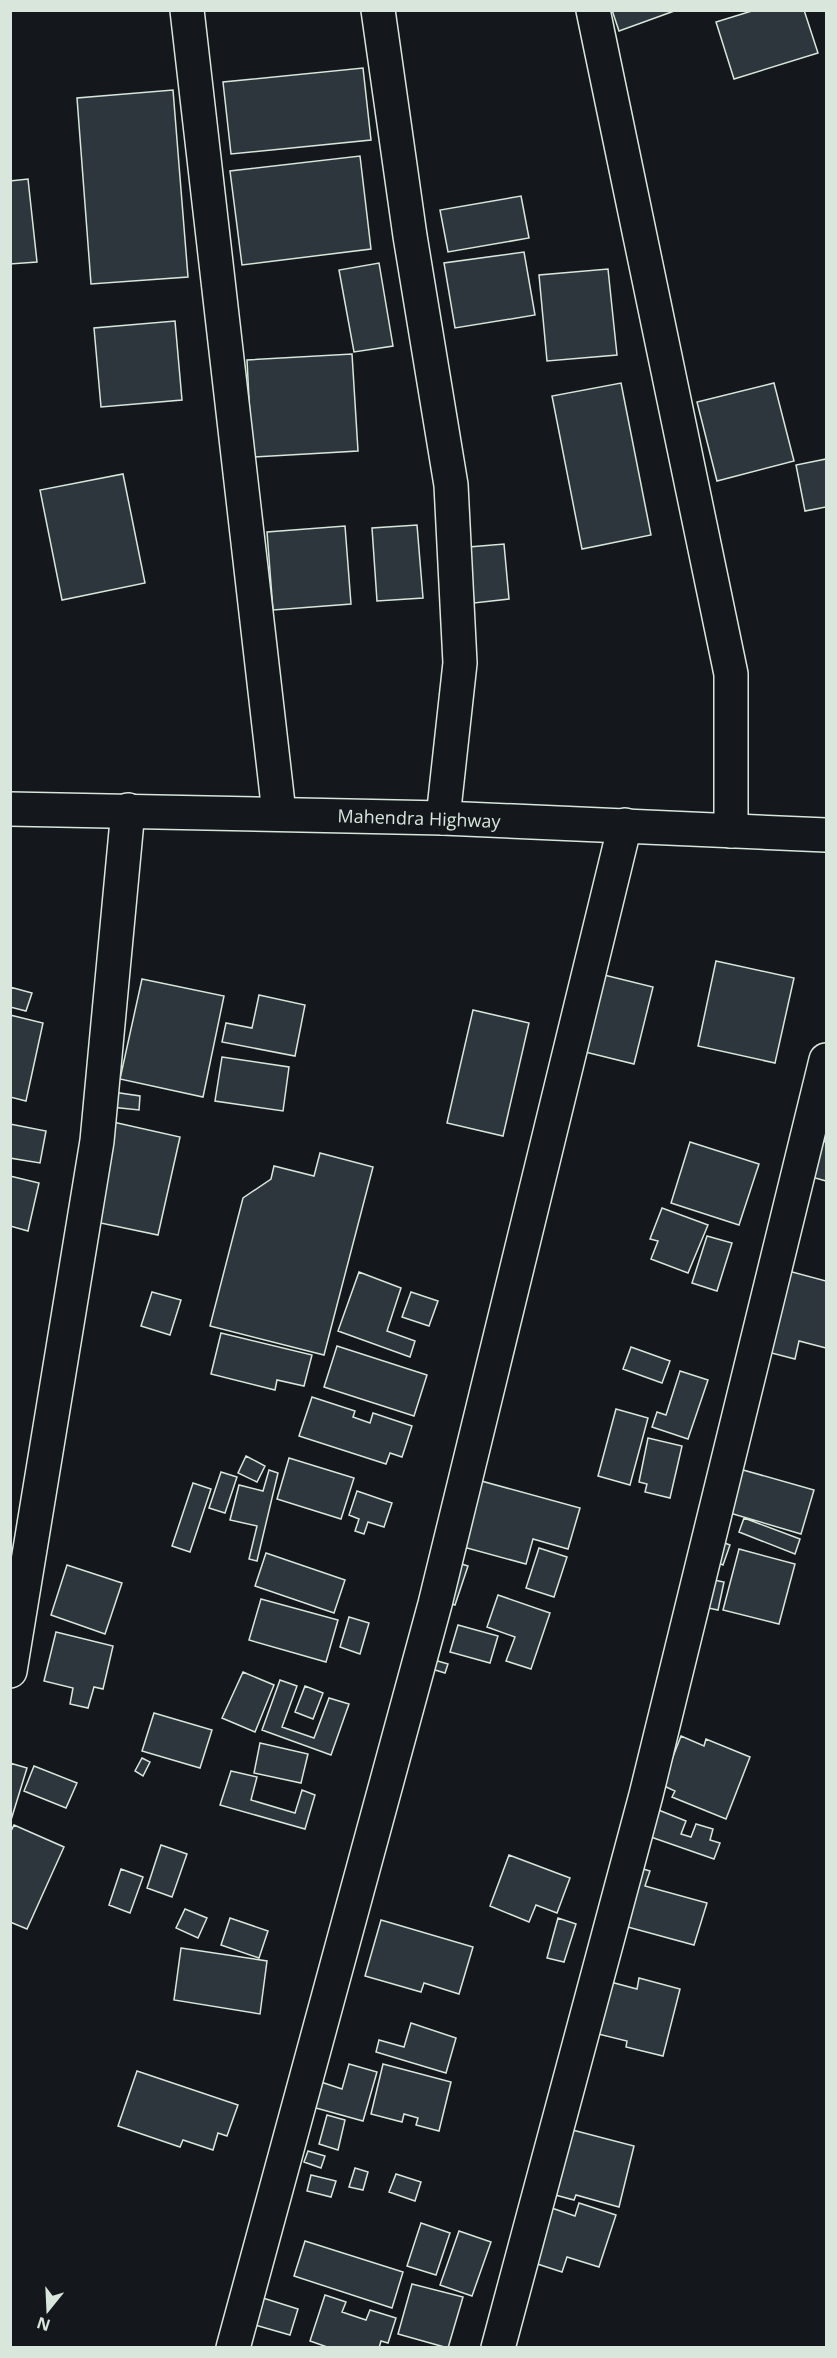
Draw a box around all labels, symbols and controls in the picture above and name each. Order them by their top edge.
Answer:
street label: Mahendra Highway [337,803,502,833]
north arrow [18,2280,78,2340]
text: N [34,2312,53,2337]

